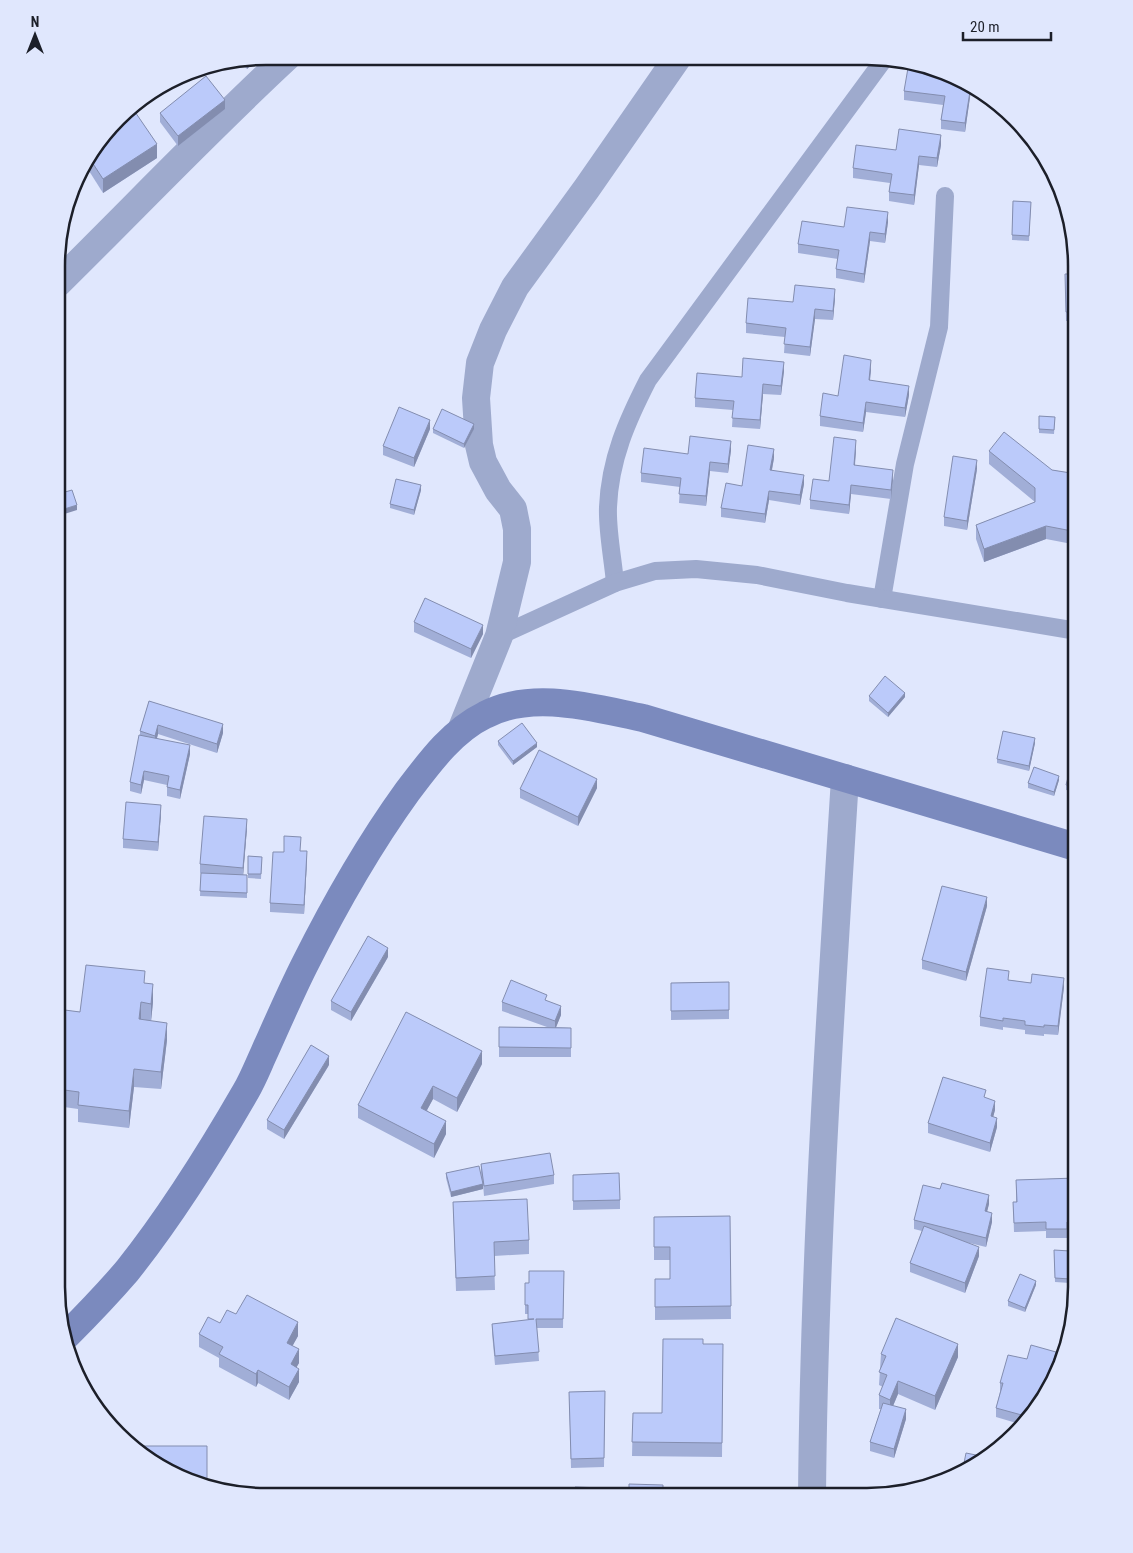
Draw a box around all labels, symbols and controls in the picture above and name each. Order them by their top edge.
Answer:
north arrow [10,10,60,60]
scale bar [963,10,1050,42]
text: N [31,14,39,30]
text: 20 m [970,18,1000,36]

